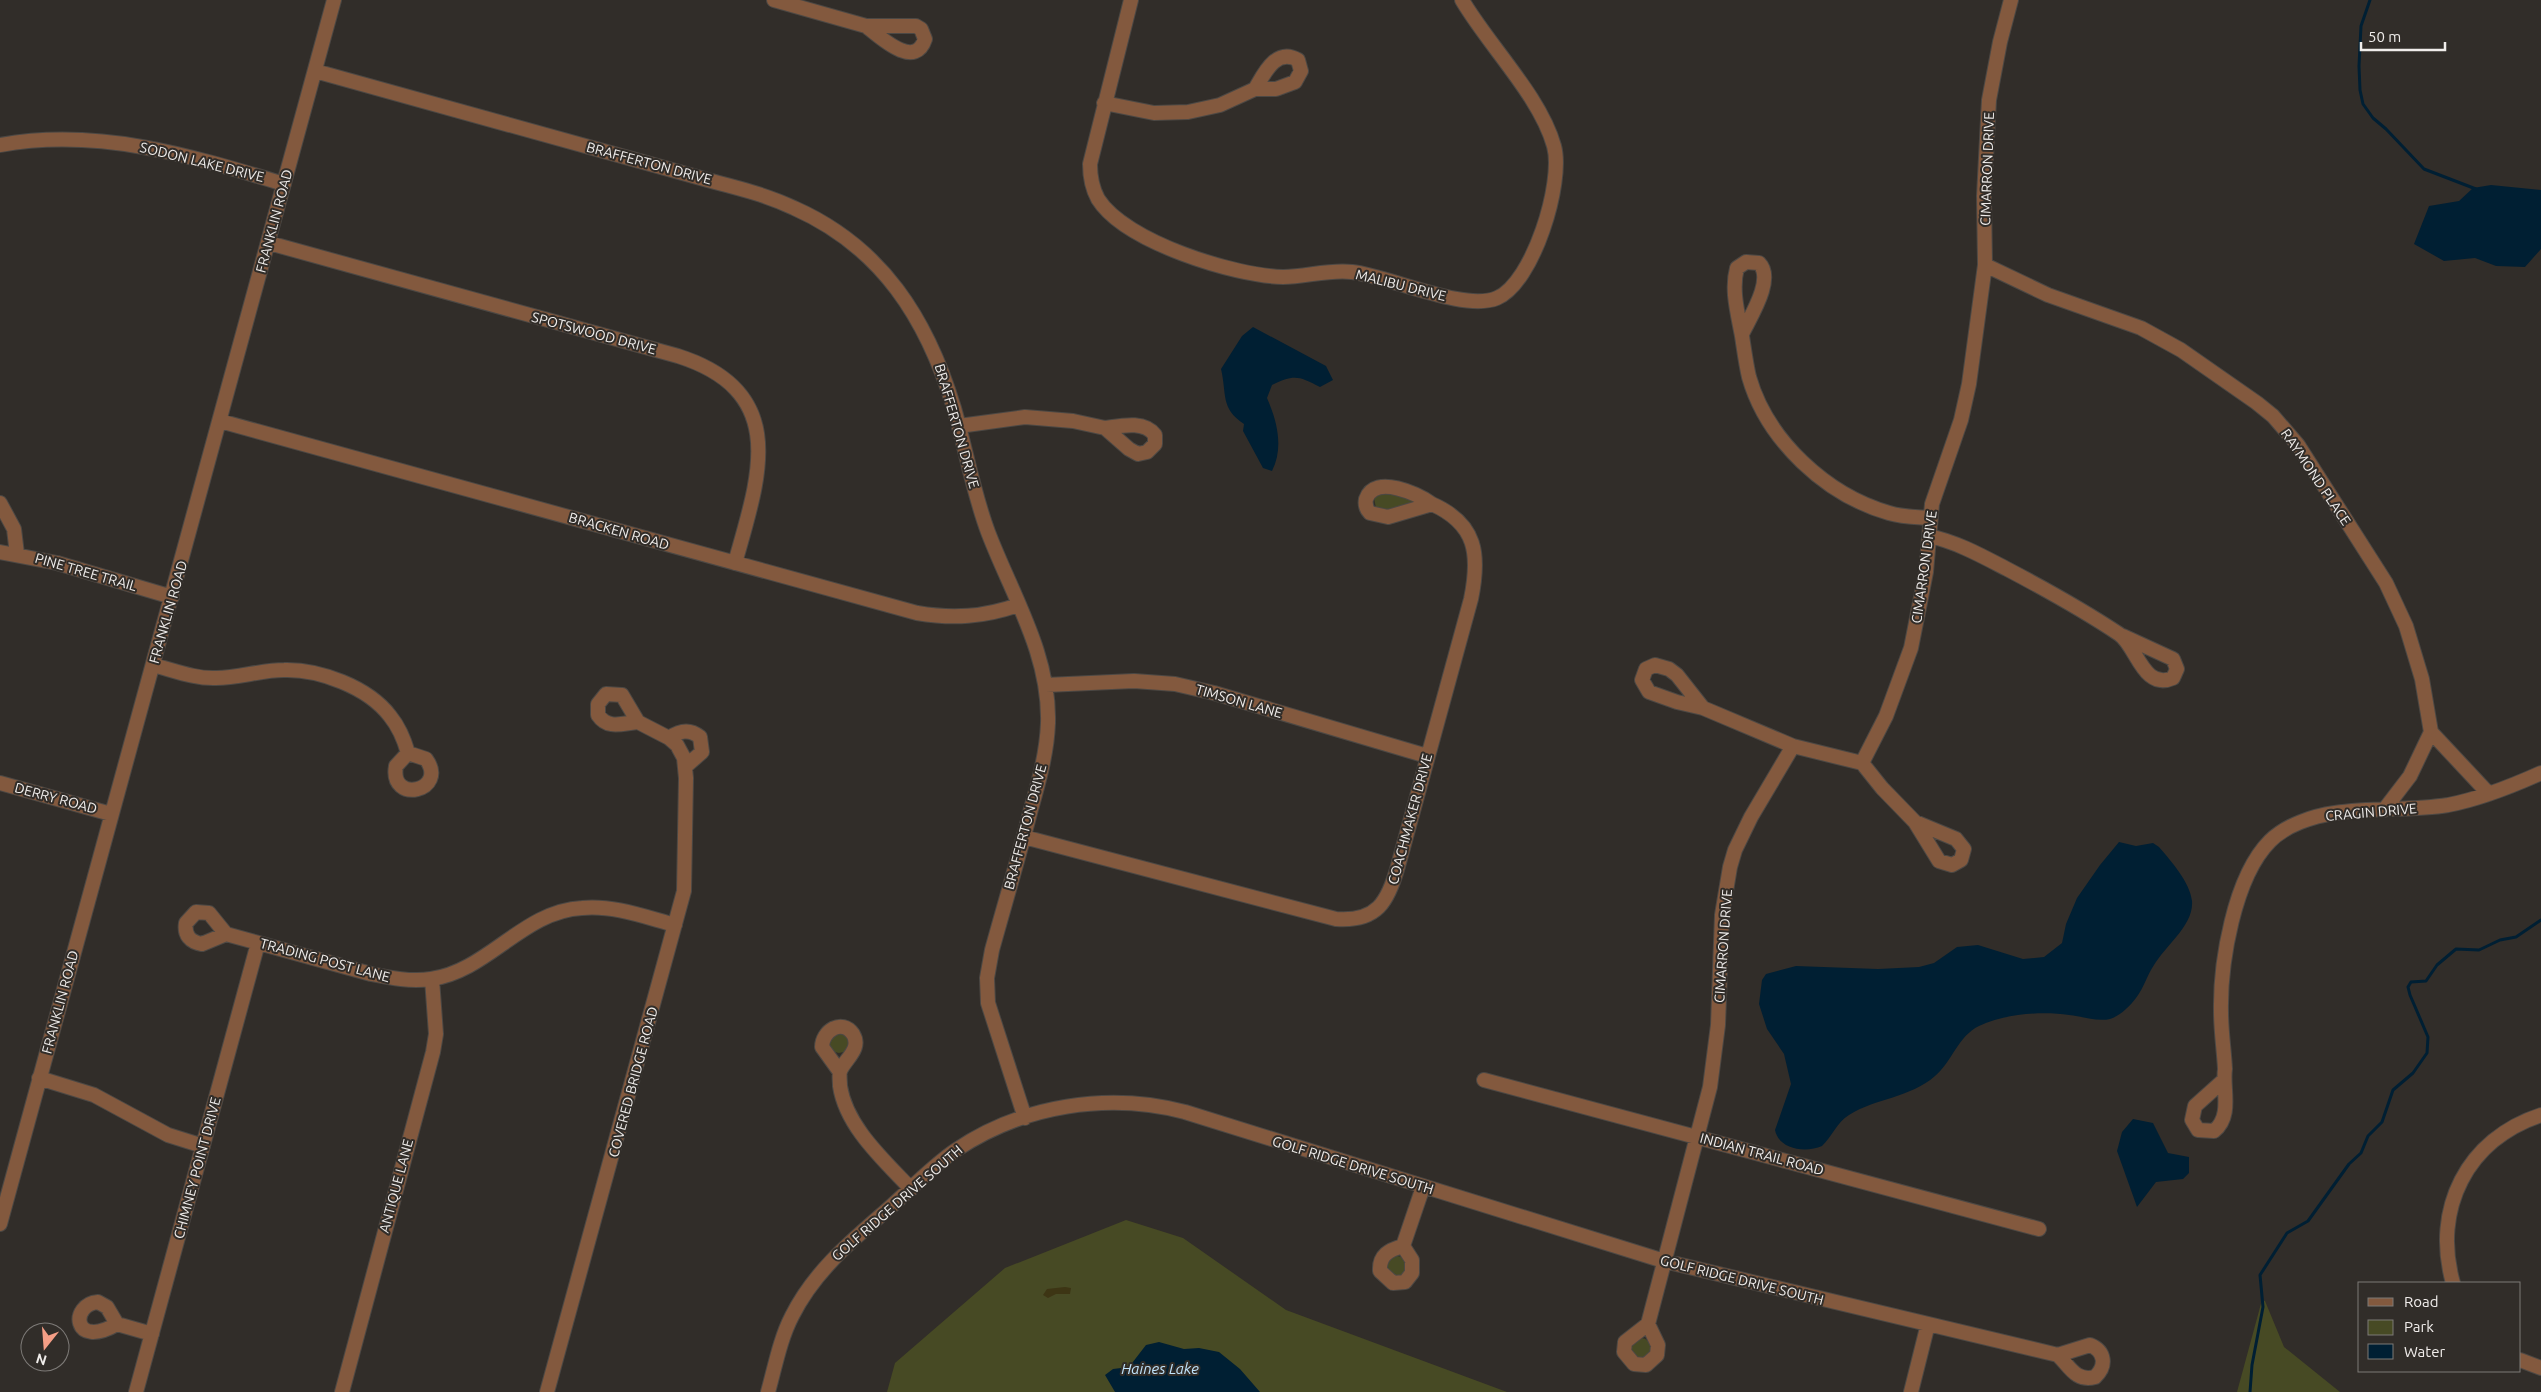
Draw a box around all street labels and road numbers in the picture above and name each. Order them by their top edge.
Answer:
street label: CIMARRON DRIVE [1977,112,1997,226]
street label: SODON LAKE DRIVE [138,139,266,185]
street label: BRAFFERTON DRIVE [585,139,714,187]
street label: FRANKLIN ROAD [252,167,296,274]
street label: MALIBU DRIVE [1354,266,1448,304]
street label: SPOTSWOOD DRIVE [530,309,658,357]
street label: BRAFFERTON DRIVE [932,362,983,490]
street label: RAYMOND PLACE [2278,426,2354,528]
street label: BRACKEN ROAD [567,509,671,553]
street label: CIMARRON DRIVE [1908,509,1940,625]
street label: PINE TREE TRAIL [33,550,139,594]
street label: FRANKLIN ROAD [146,559,190,665]
street label: TIMSON LANE [1194,681,1284,721]
street label: COACHMAKER DRIVE [1385,752,1435,886]
street label: BRAFFERTON DRIVE [1001,762,1049,891]
street label: DERRY ROAD [13,779,99,817]
street label: CRAGIN DRIVE [2325,800,2418,824]
street label: CIMARRON DRIVE [1711,888,1735,1003]
street label: TRADING POST LANE [258,935,392,985]
street label: FRANKLIN ROAD [38,948,82,1055]
street label: COVERED BRIDGE ROAD [605,1005,661,1159]
street label: CHIMNEY POINT DRIVE [170,1095,224,1241]
street label: INDIAN TRAIL ROAD [1698,1130,1826,1178]
street label: GOLF RIDGE DRIVE SOUTH [1270,1133,1436,1197]
street label: ANTIQUE LANE [376,1137,416,1235]
street label: GOLF RIDGE DRIVE SOUTH [828,1142,966,1264]
street label: GOLF RIDGE DRIVE SOUTH [1659,1252,1825,1308]

